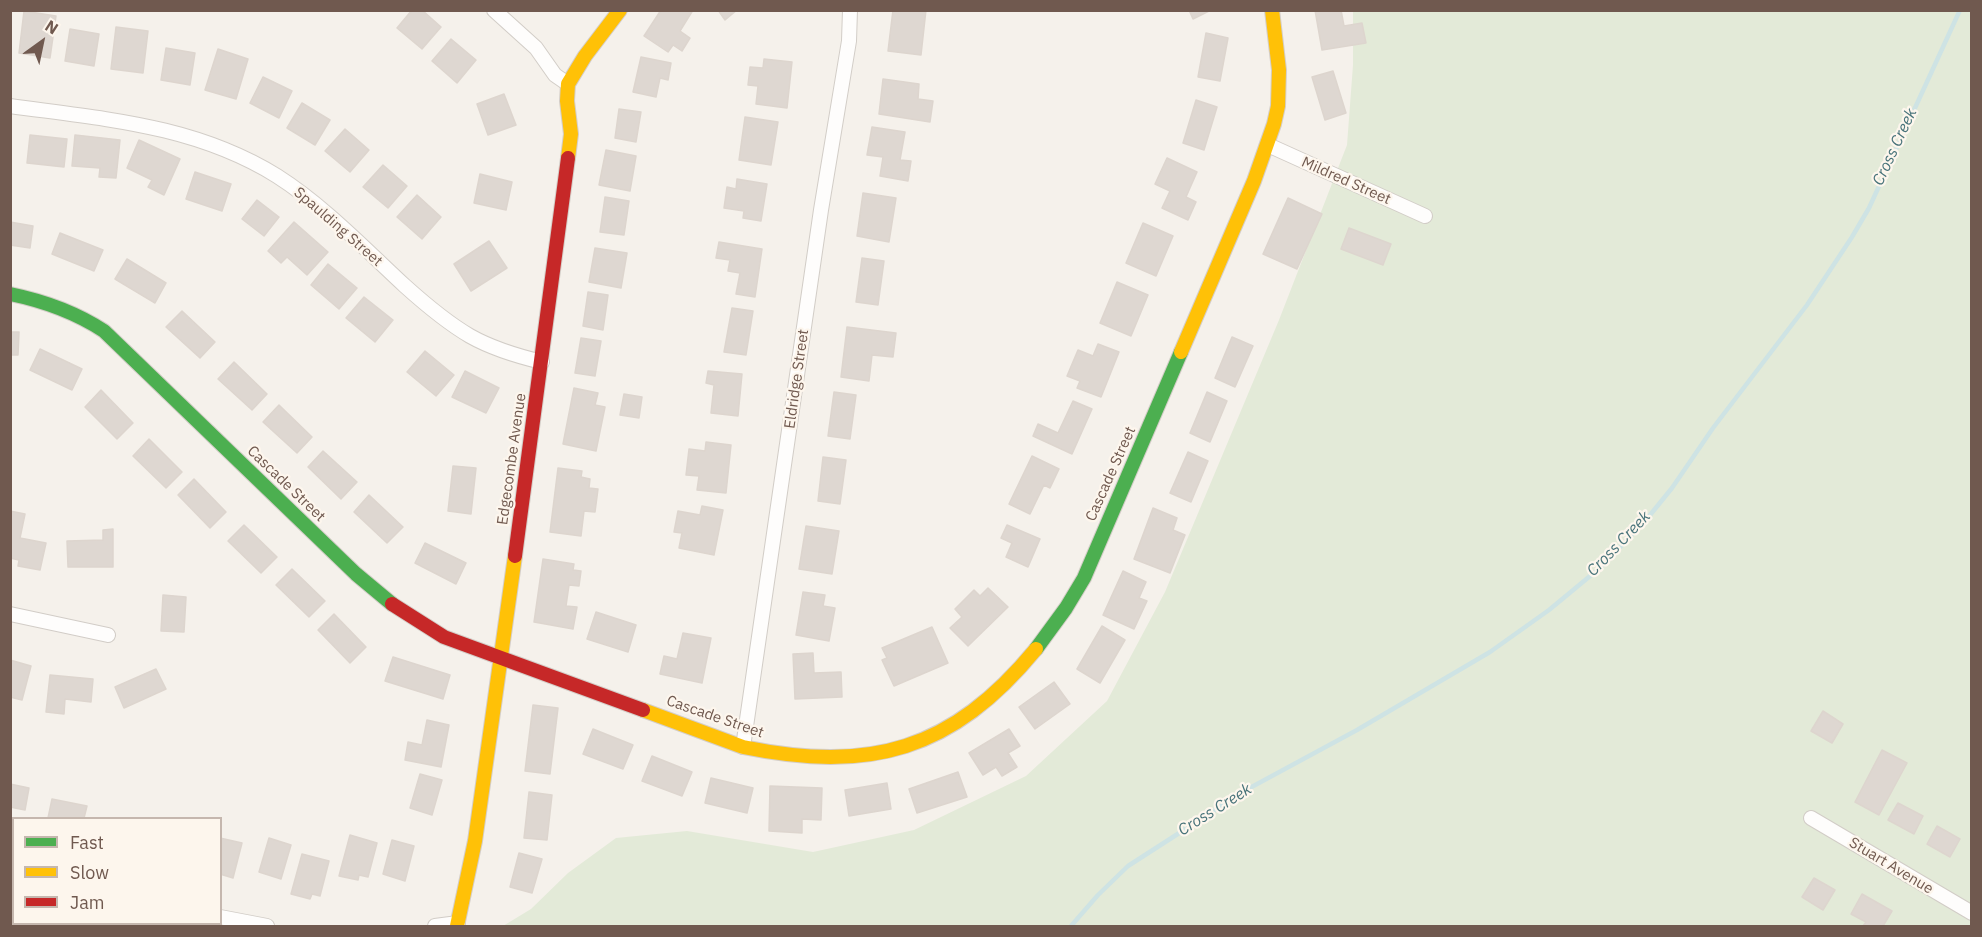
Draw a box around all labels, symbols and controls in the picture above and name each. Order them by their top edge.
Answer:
north arrow [12,12,72,72]
text: N [41,15,62,38]
water label: Cross Creek [1869,105,1921,189]
street label: Mildred Street [1299,153,1393,209]
street label: Spaulding Street [290,184,386,270]
street label: Eldridge Street [781,328,813,430]
street label: Edgecombe Avenue [494,392,530,526]
street label: Cascade Street [1082,424,1140,524]
street label: Cascade Street [243,442,329,526]
water label: Cross Creek [1583,507,1655,581]
street label: Cascade Street [664,692,766,742]
water label: Cross Creek [1175,780,1255,840]
legend [12,817,222,925]
text: Fast [70,831,104,854]
street label: Stuart Avenue [1846,834,1936,898]
text: Slow [70,861,109,884]
text: Jam [70,891,105,914]

